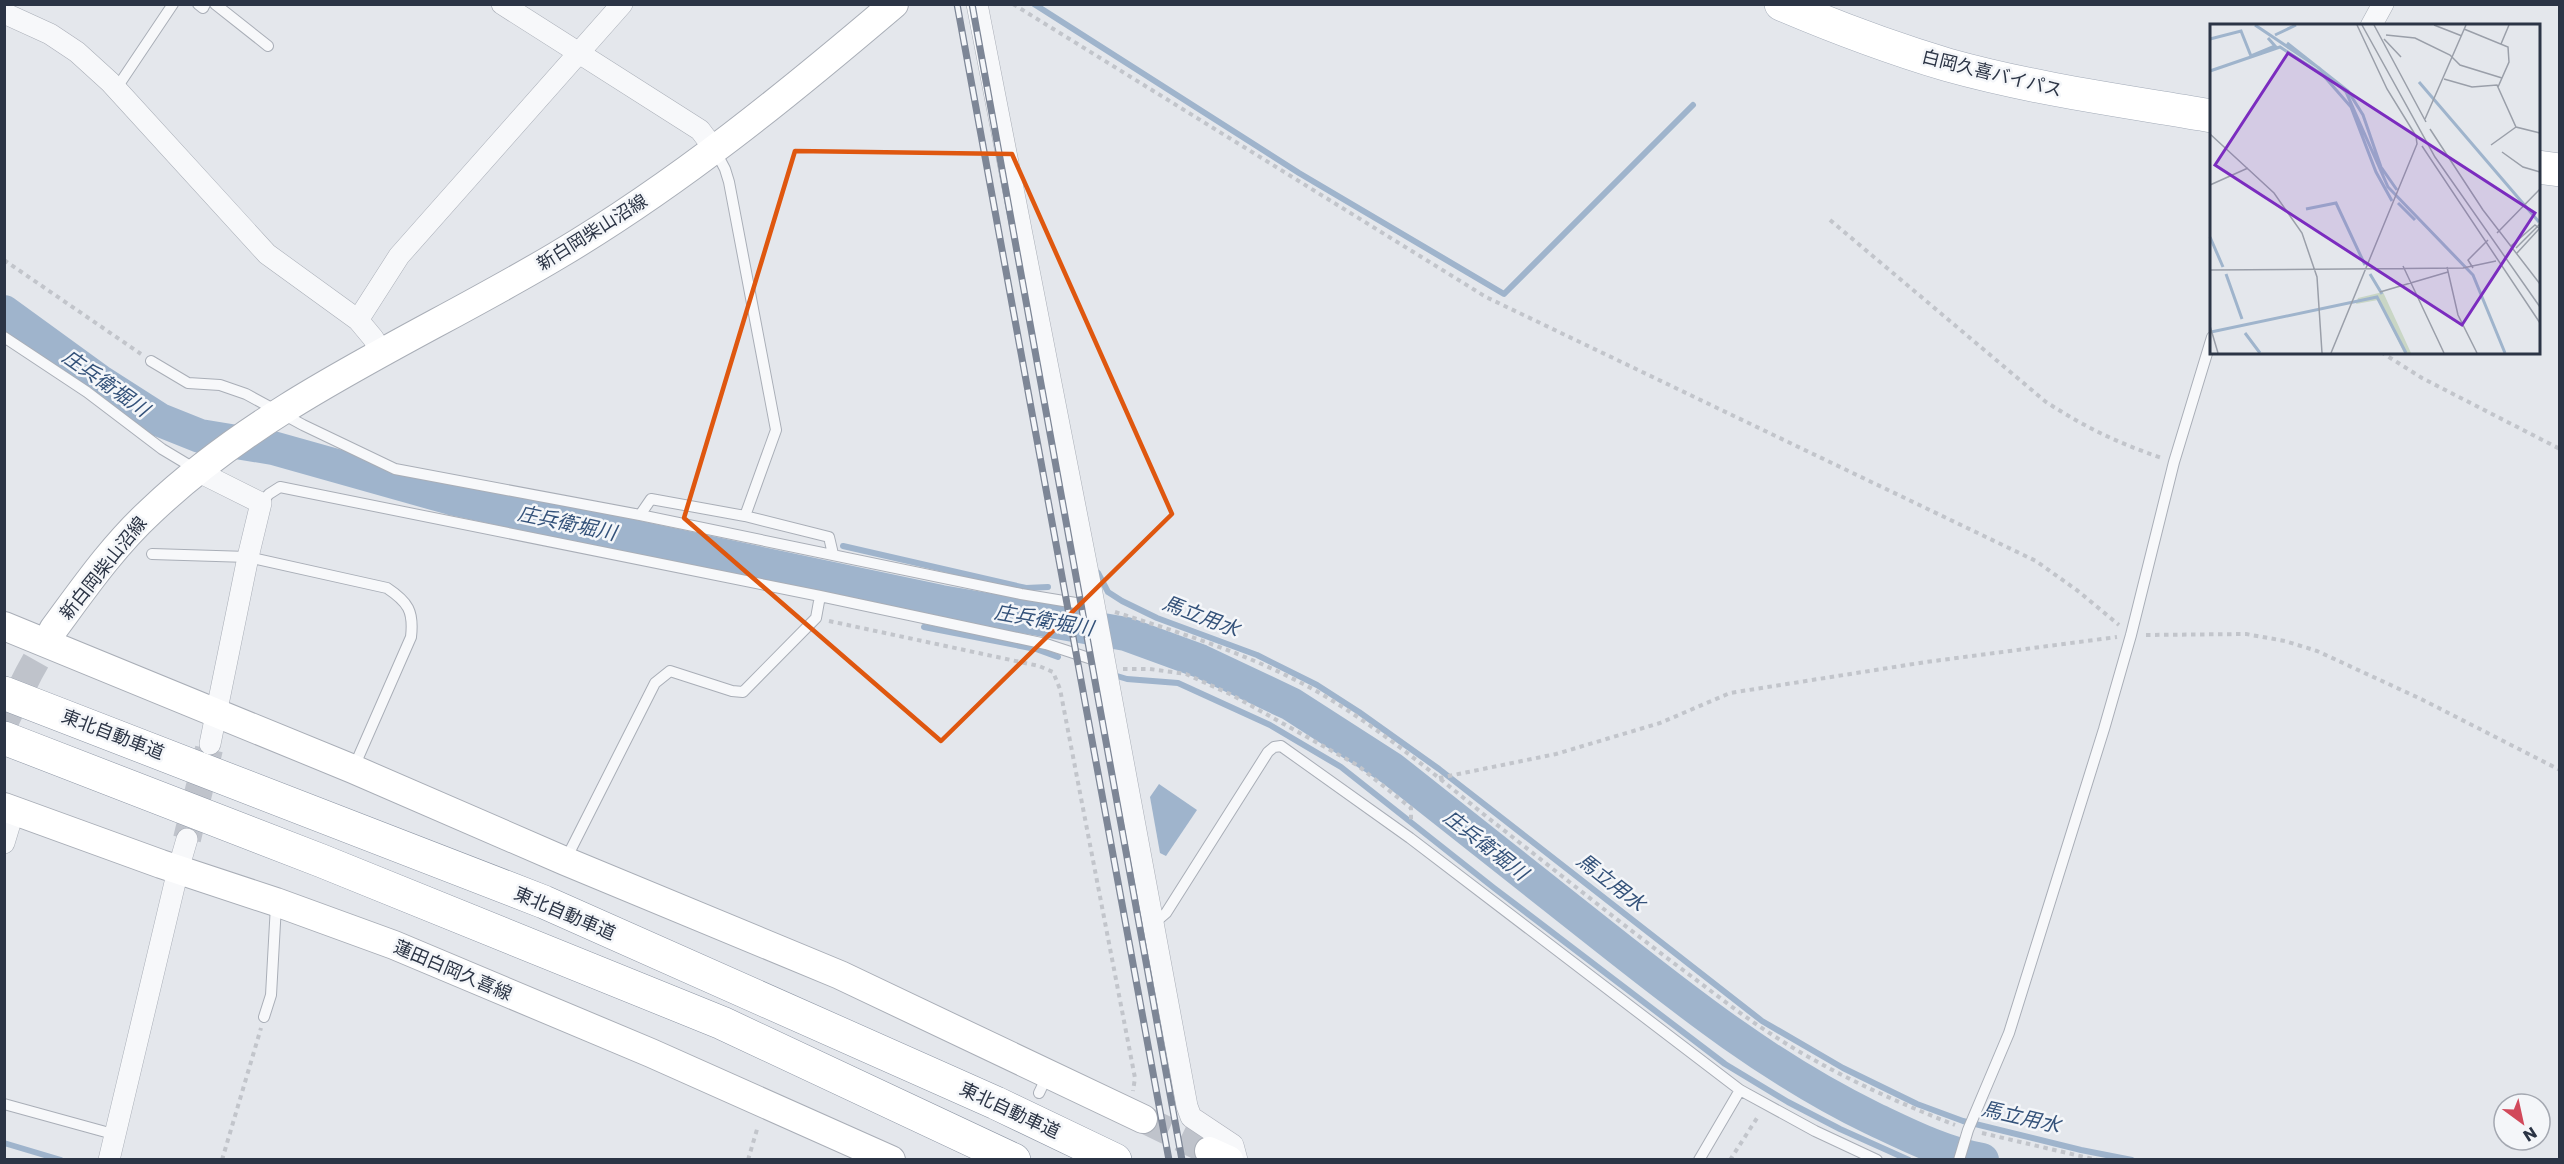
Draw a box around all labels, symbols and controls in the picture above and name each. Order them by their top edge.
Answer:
inset map [2210,24,2540,354]
street label: 白岡久喜バイパス [1919,43,2065,103]
street label: 新白岡柴山沼線 [532,188,652,276]
water label: 庄兵衛堀川 [57,343,157,424]
water label: 庄兵衛堀川 [515,499,621,548]
street label: 新白岡柴山沼線 [54,511,152,625]
water label: 馬立用水 [1159,589,1245,644]
water label: 庄兵衛堀川 [992,598,1098,643]
street label: 東北自動車道 [58,703,168,765]
water label: 庄兵衛堀川 [1438,803,1536,888]
water label: 馬立用水 [1571,846,1653,919]
street label: 東北自動車道 [510,880,620,946]
street label: 蓮田白岡久喜線 [390,934,516,1006]
street label: 東北自動車道 [956,1076,1064,1144]
north arrow [2492,1092,2552,1152]
water label: 馬立用水 [1979,1094,2065,1140]
text: N [2519,1121,2541,1147]

